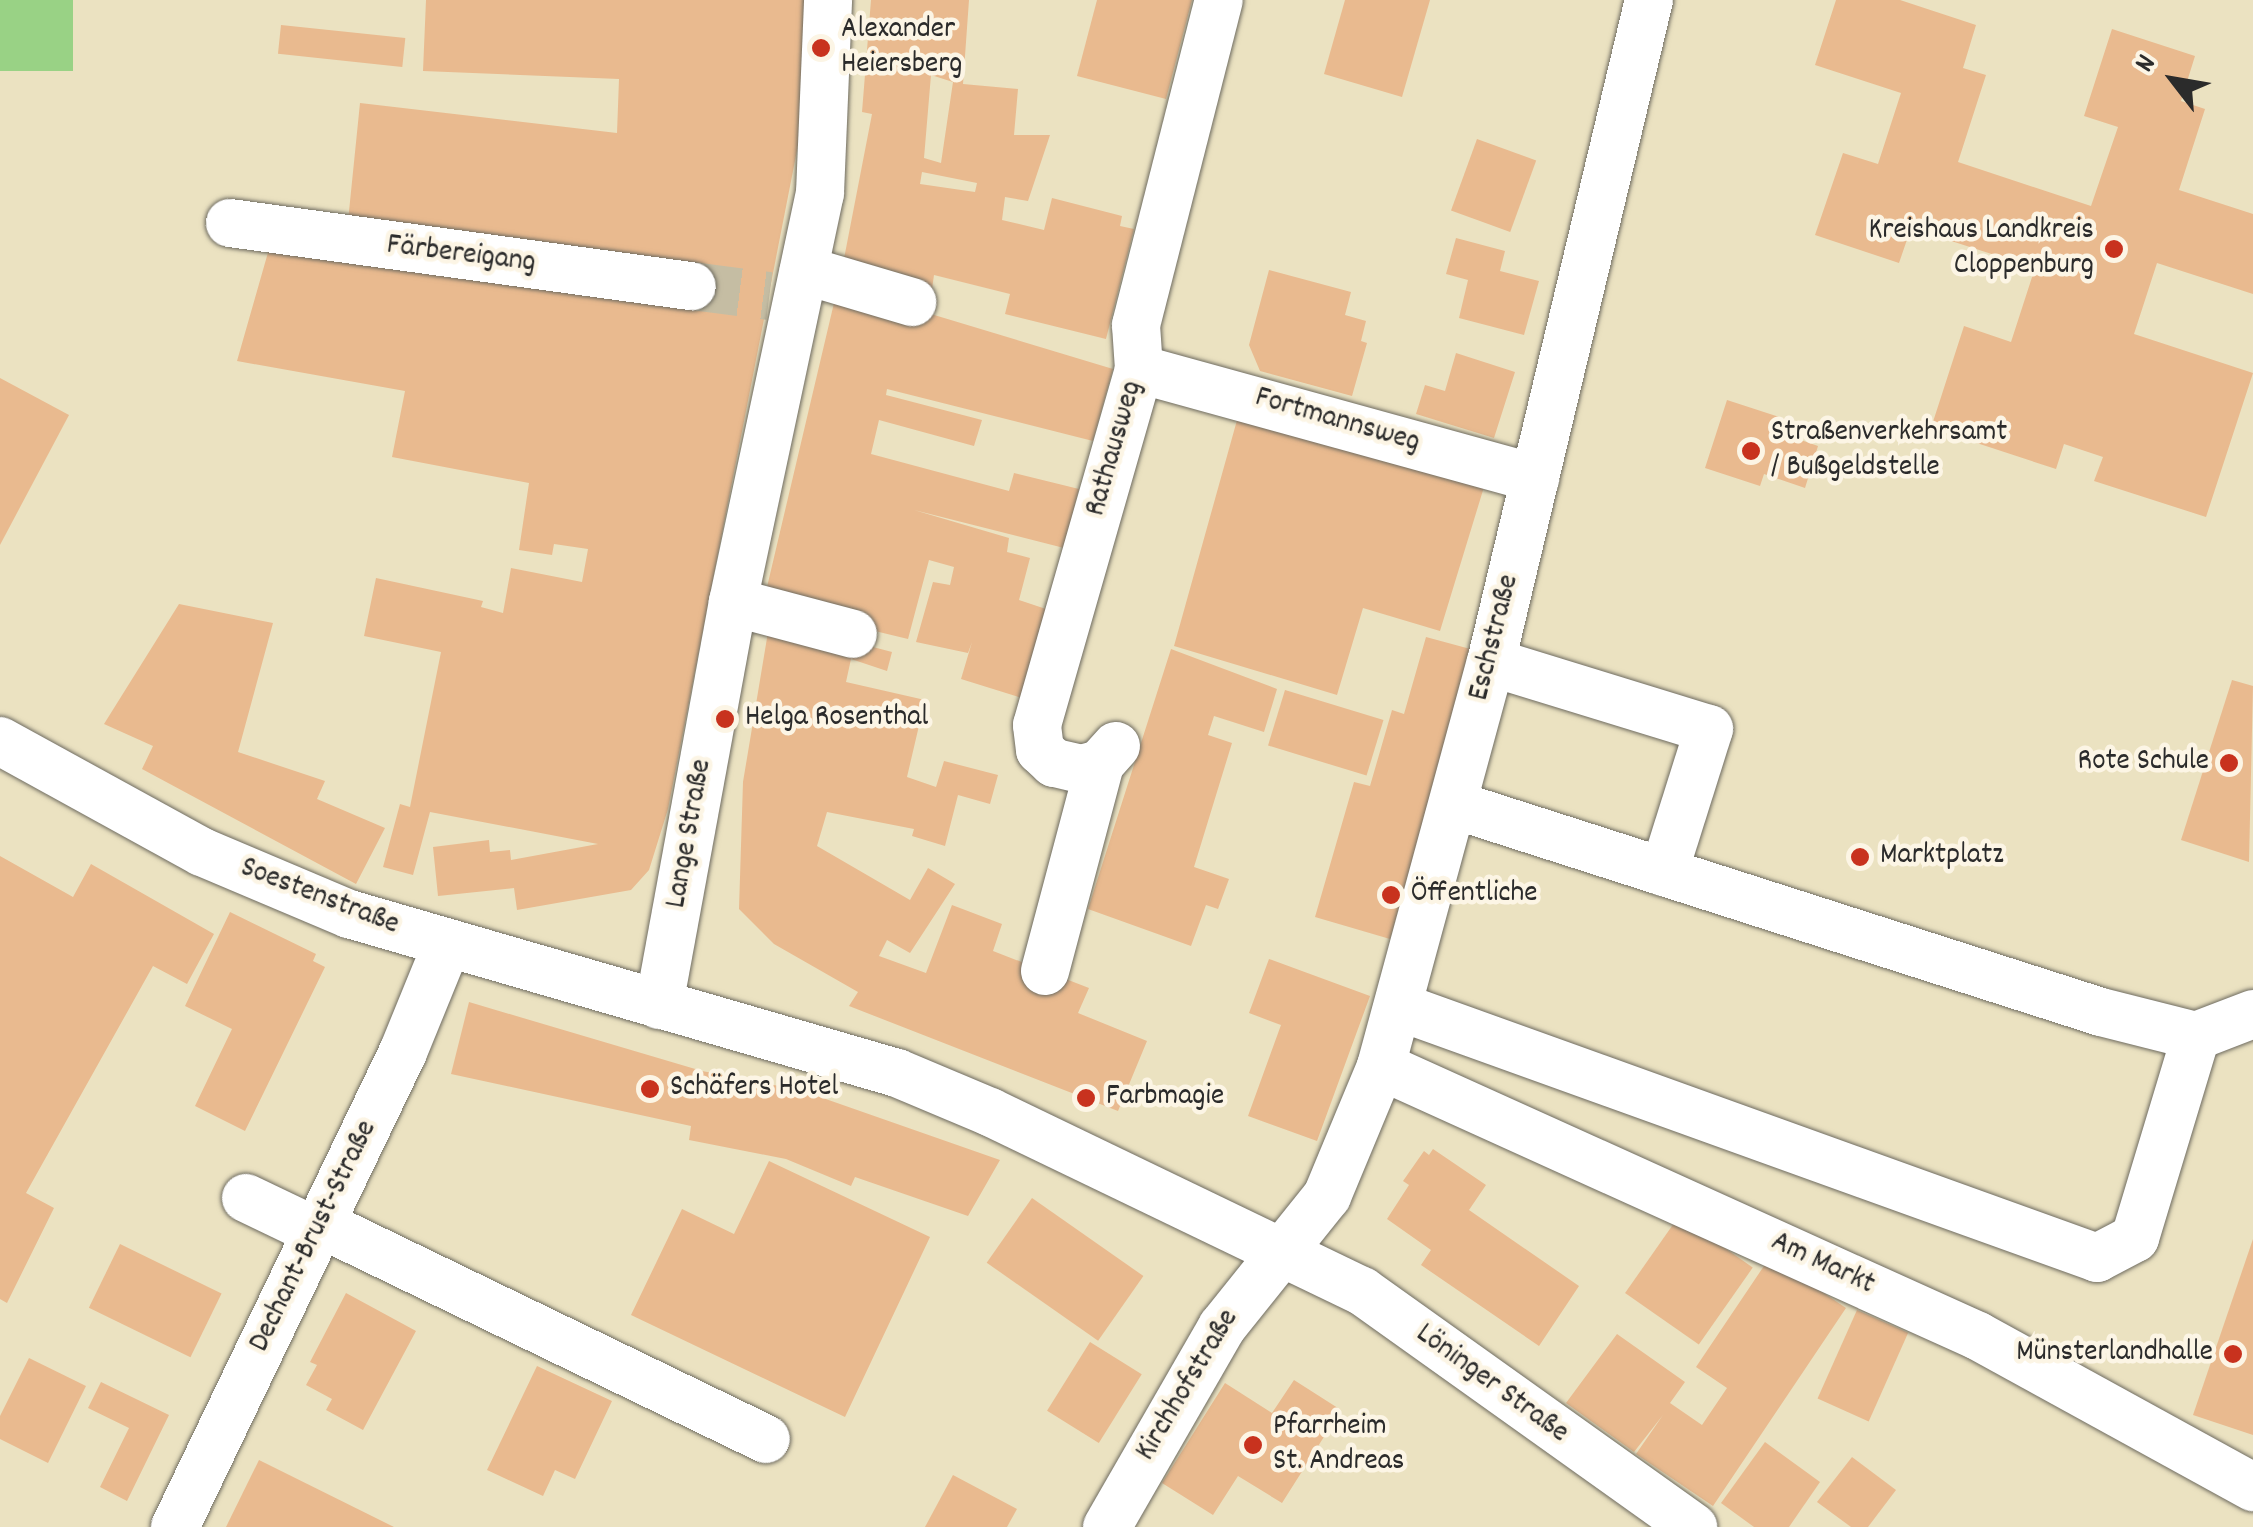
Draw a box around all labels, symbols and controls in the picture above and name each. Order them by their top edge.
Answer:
place label: Alexander Heiersberg [841,13,962,84]
north arrow [2123,30,2223,130]
marker: Alexander Heiersberg [810,37,832,59]
text: N [2127,48,2168,81]
place label: Kreishaus Landkreis Cloppenburg [1868,214,2094,284]
street label: Färbereigang [385,229,537,283]
marker: Kreishaus Landkreis Cloppenburg [2103,238,2125,260]
street label: Rathausweg [1080,377,1152,521]
street label: Fortmannsweg [1251,381,1423,463]
place label: Straßenverkehrsamt / Bußgeldstelle [1771,416,2007,486]
marker: Straßenverkehrsamt / Bußgeldstelle [1740,440,1762,462]
street label: Eschstraße [1463,571,1529,705]
place label: Helga Rosenthal [745,701,928,737]
marker: Helga Rosenthal [714,708,736,730]
place label: Rote Schule [2078,745,2209,781]
marker: Rote Schule [2218,752,2240,774]
street label: Lange Straße [660,757,722,911]
place label: Marktplatz [1880,839,2004,875]
marker: Marktplatz [1849,846,1871,868]
street label: Soestenstraße [235,851,403,945]
place label: Öffentliche [1411,877,1537,913]
marker: Öffentliche [1380,884,1402,906]
place label: Schäfers Hotel [670,1071,839,1107]
marker: Schäfers Hotel [639,1078,661,1100]
place label: Farbmagie [1106,1080,1224,1116]
marker: Farbmagie [1075,1087,1097,1109]
street label: Dechant-Brust-Straße [243,1115,387,1359]
street label: Am Markt [1765,1225,1879,1305]
street label: Kirchhofstraße [1130,1304,1248,1468]
street label: Löninger Straße [1408,1318,1574,1452]
place label: Münsterlandhalle [2016,1336,2213,1372]
marker: Münsterlandhalle [2222,1343,2244,1365]
place label: Pfarrheim St. Andreas [1273,1410,1404,1480]
marker: Pfarrheim St. Andreas [1242,1434,1264,1456]

